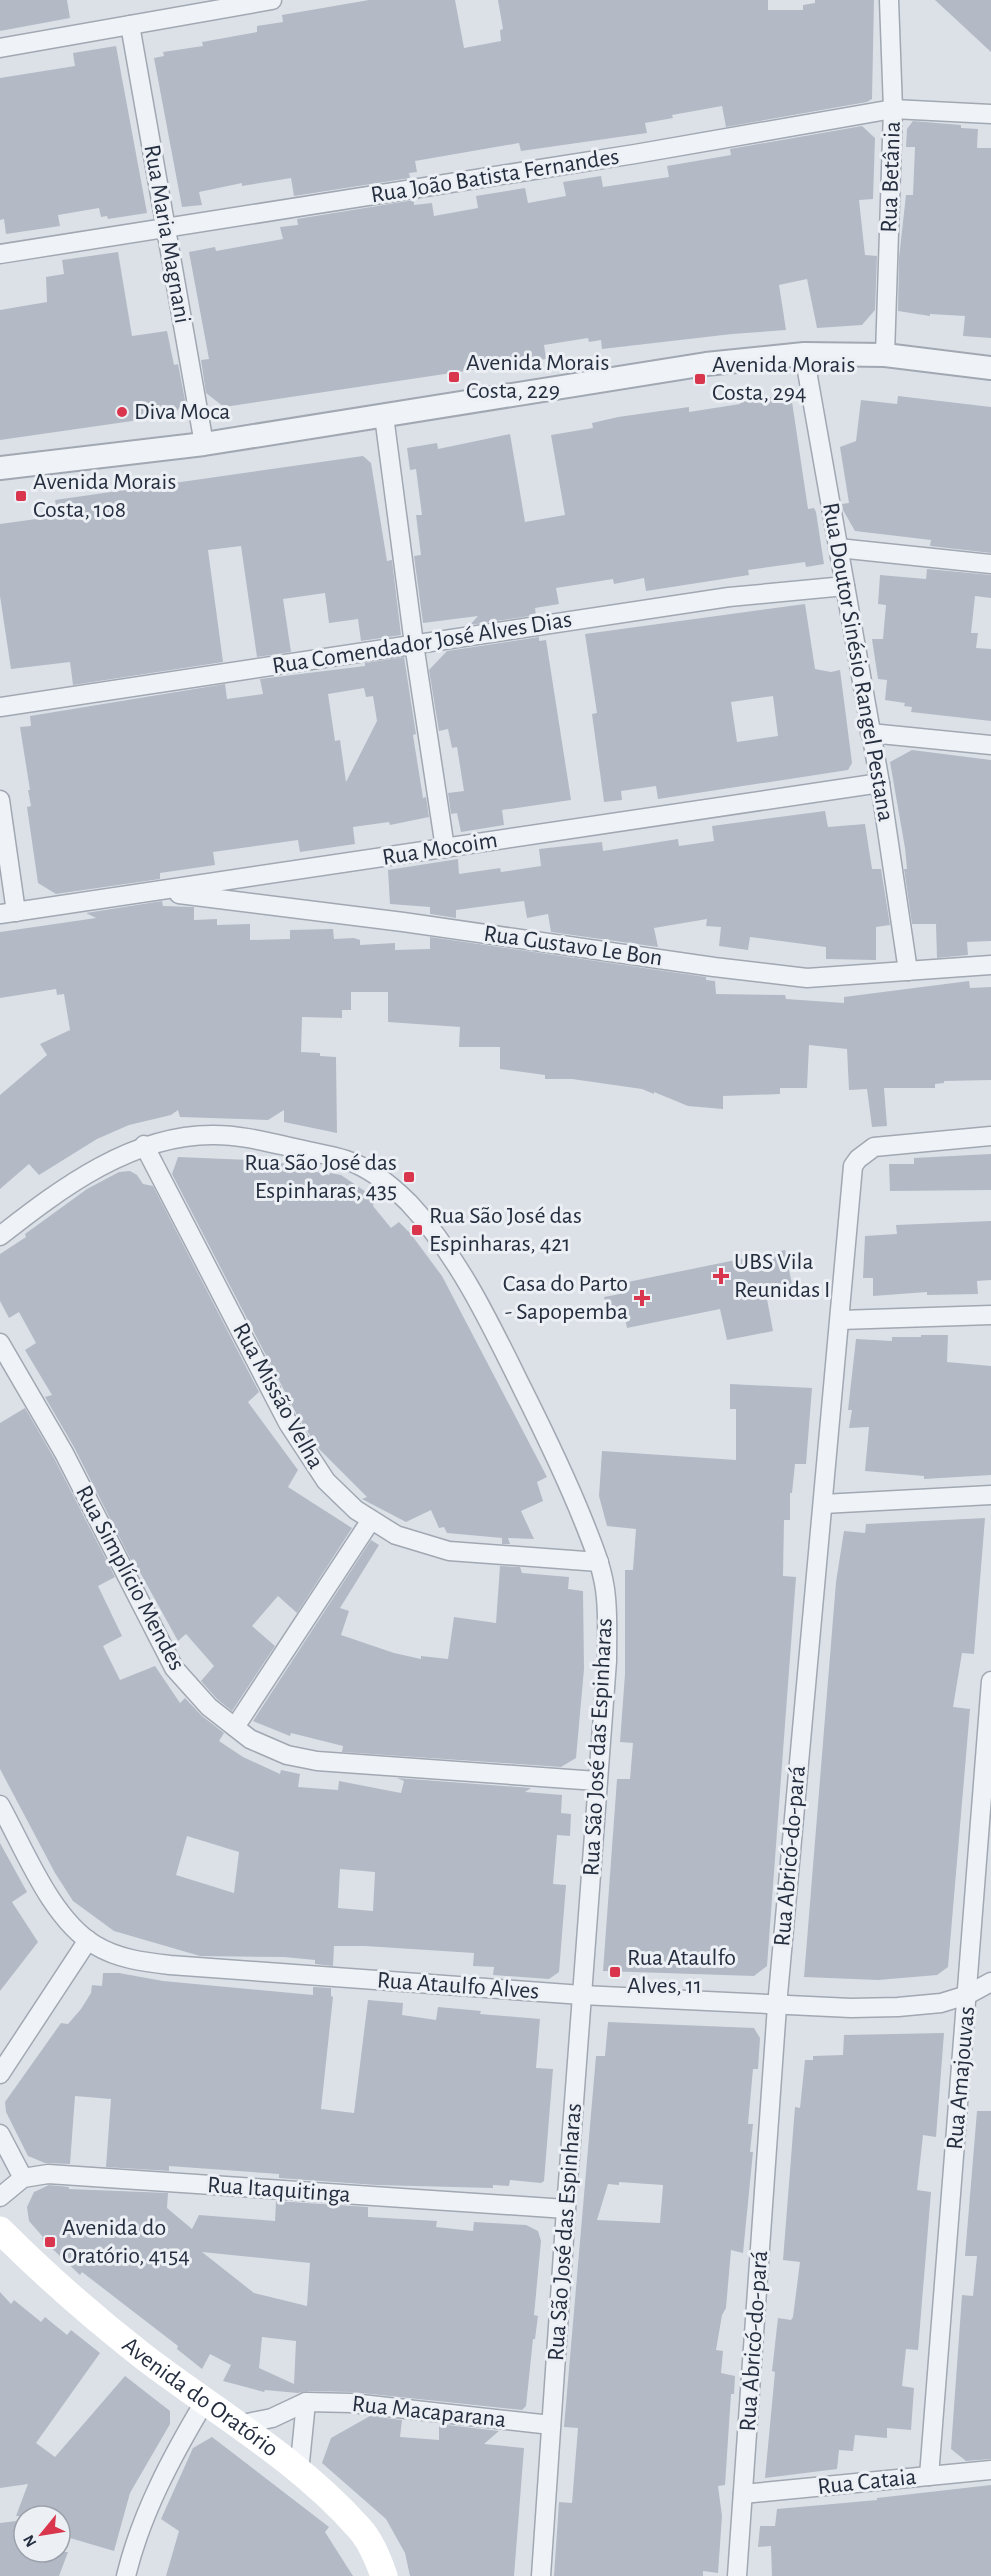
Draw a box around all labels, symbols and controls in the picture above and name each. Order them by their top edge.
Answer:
street label: Rua Betânia [877,121,905,233]
street label: Rua Maria Magnani [139,143,195,325]
street label: Rua João Batista Fernandes [369,145,621,207]
place label: Avenida Morais Costa, 229 [466,351,609,403]
place label: Avenida Morais Costa, 294 [712,353,855,405]
marker: Avenida Morais Costa, 229 [447,370,461,384]
marker: Avenida Morais Costa, 294 [693,372,707,386]
place label: Diva Moca [134,400,230,424]
marker: Diva Moca [115,405,129,419]
place label: Avenida Morais Costa, 108 [33,470,176,522]
marker: Avenida Morais Costa, 108 [14,489,28,503]
street label: Rua Doutor Sinésio Rangel Pestana [818,501,898,823]
street label: Rua Comendador José Alves Dias [271,607,573,679]
street label: Rua Mocoim [381,828,499,870]
street label: Rua Gustavo Le Bon [482,922,664,970]
place label: Rua São José das Espinharas, 435 [244,1151,397,1203]
marker: Rua São José das Espinharas, 435 [402,1170,416,1184]
place label: Rua São José das Espinharas, 421 [429,1204,582,1256]
marker: Rua São José das Espinharas, 421 [410,1223,424,1237]
place label: UBS Vila Reunidas I [734,1250,831,1302]
marker: UBS Vila Reunidas I [712,1267,730,1285]
place label: Casa do Parto - Sapopemba [503,1272,628,1324]
marker: Casa do Parto - Sapopemba [633,1289,651,1307]
street label: Rua Missão Velha [228,1319,328,1473]
street label: Rua Simplício Mendes [71,1482,189,1674]
street label: Rua São José das Espinharas [579,1617,617,1877]
street label: Rua Abricó-do-pará [770,1765,810,1947]
place label: Rua Ataulfo Alves, 11 [627,1946,736,1998]
marker: Rua Ataulfo Alves, 11 [608,1965,622,1979]
street label: Rua Ataulfo Alves [376,1968,540,2004]
street label: Rua Amajouvas [943,2005,979,2151]
street label: Rua São José das Espinharas [544,2102,586,2362]
street label: Rua Itaquitinga [207,2173,351,2207]
place label: Avenida do Oratório, 4154 [62,2216,190,2268]
marker: Avenida do Oratório, 4154 [43,2235,57,2249]
street label: Rua Abricó-do-pará [736,2250,772,2432]
street label: Avenida do Oratório [118,2333,283,2462]
street label: Rua Macaparana [351,2392,507,2432]
street label: Rua Cataia [816,2465,918,2499]
north arrow [12,2504,72,2564]
text: N [20,2532,40,2550]

